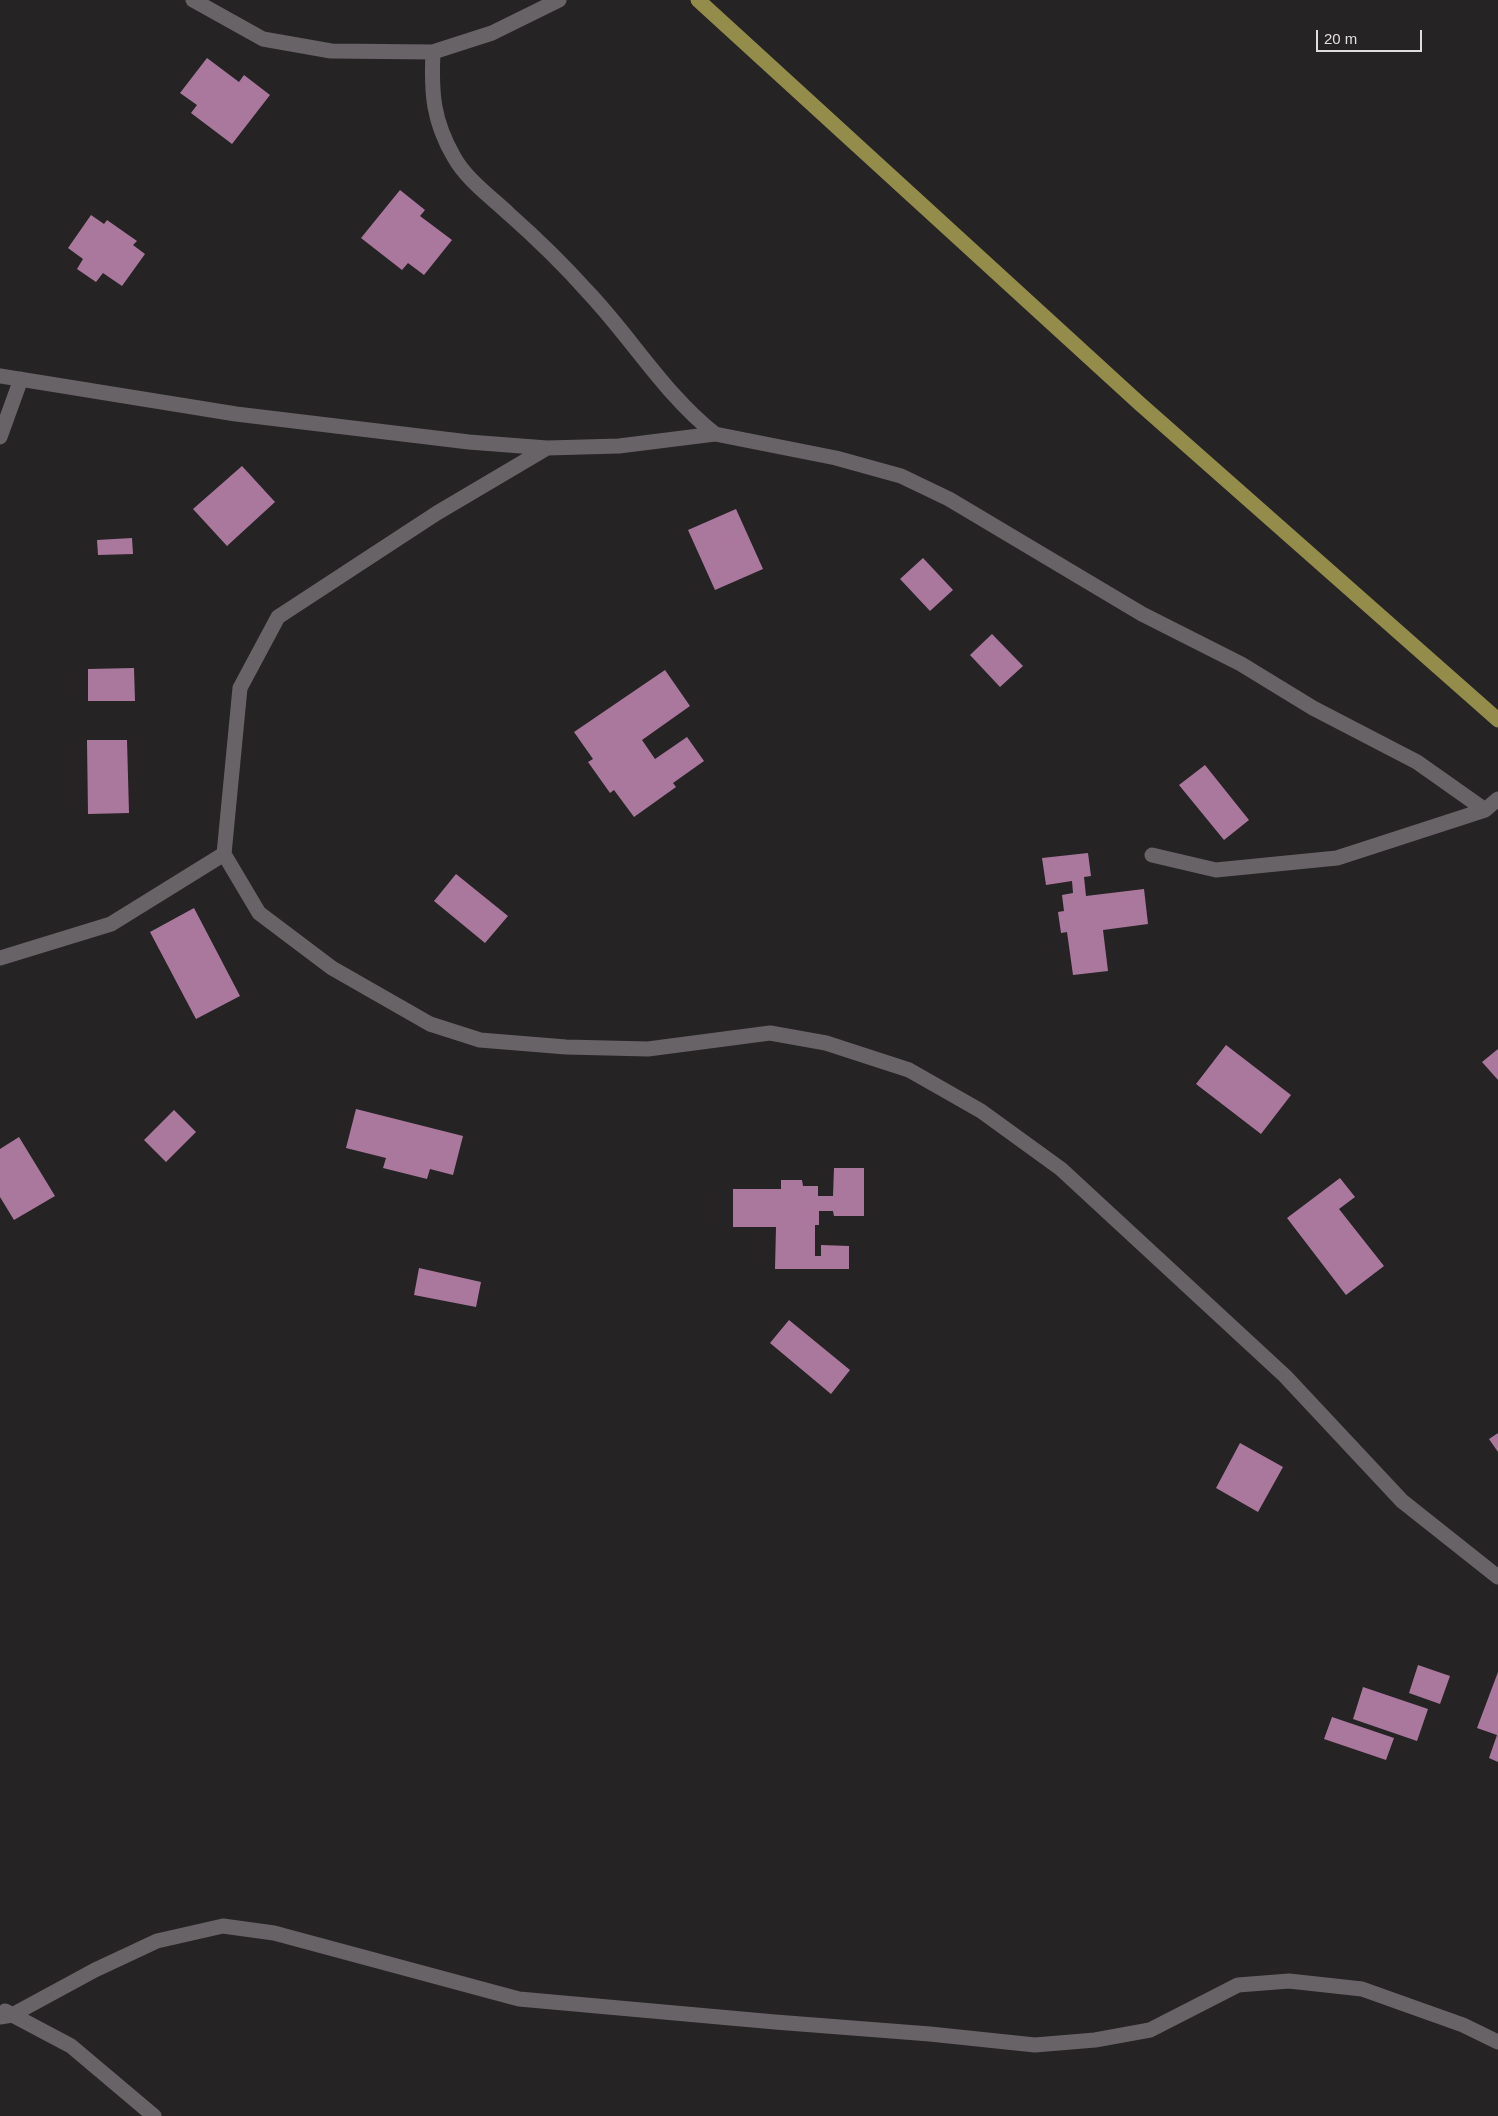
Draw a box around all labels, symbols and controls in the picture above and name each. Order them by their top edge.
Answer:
scale bar [1318,20,1424,52]
text: 20 m [1324,30,1357,47]

